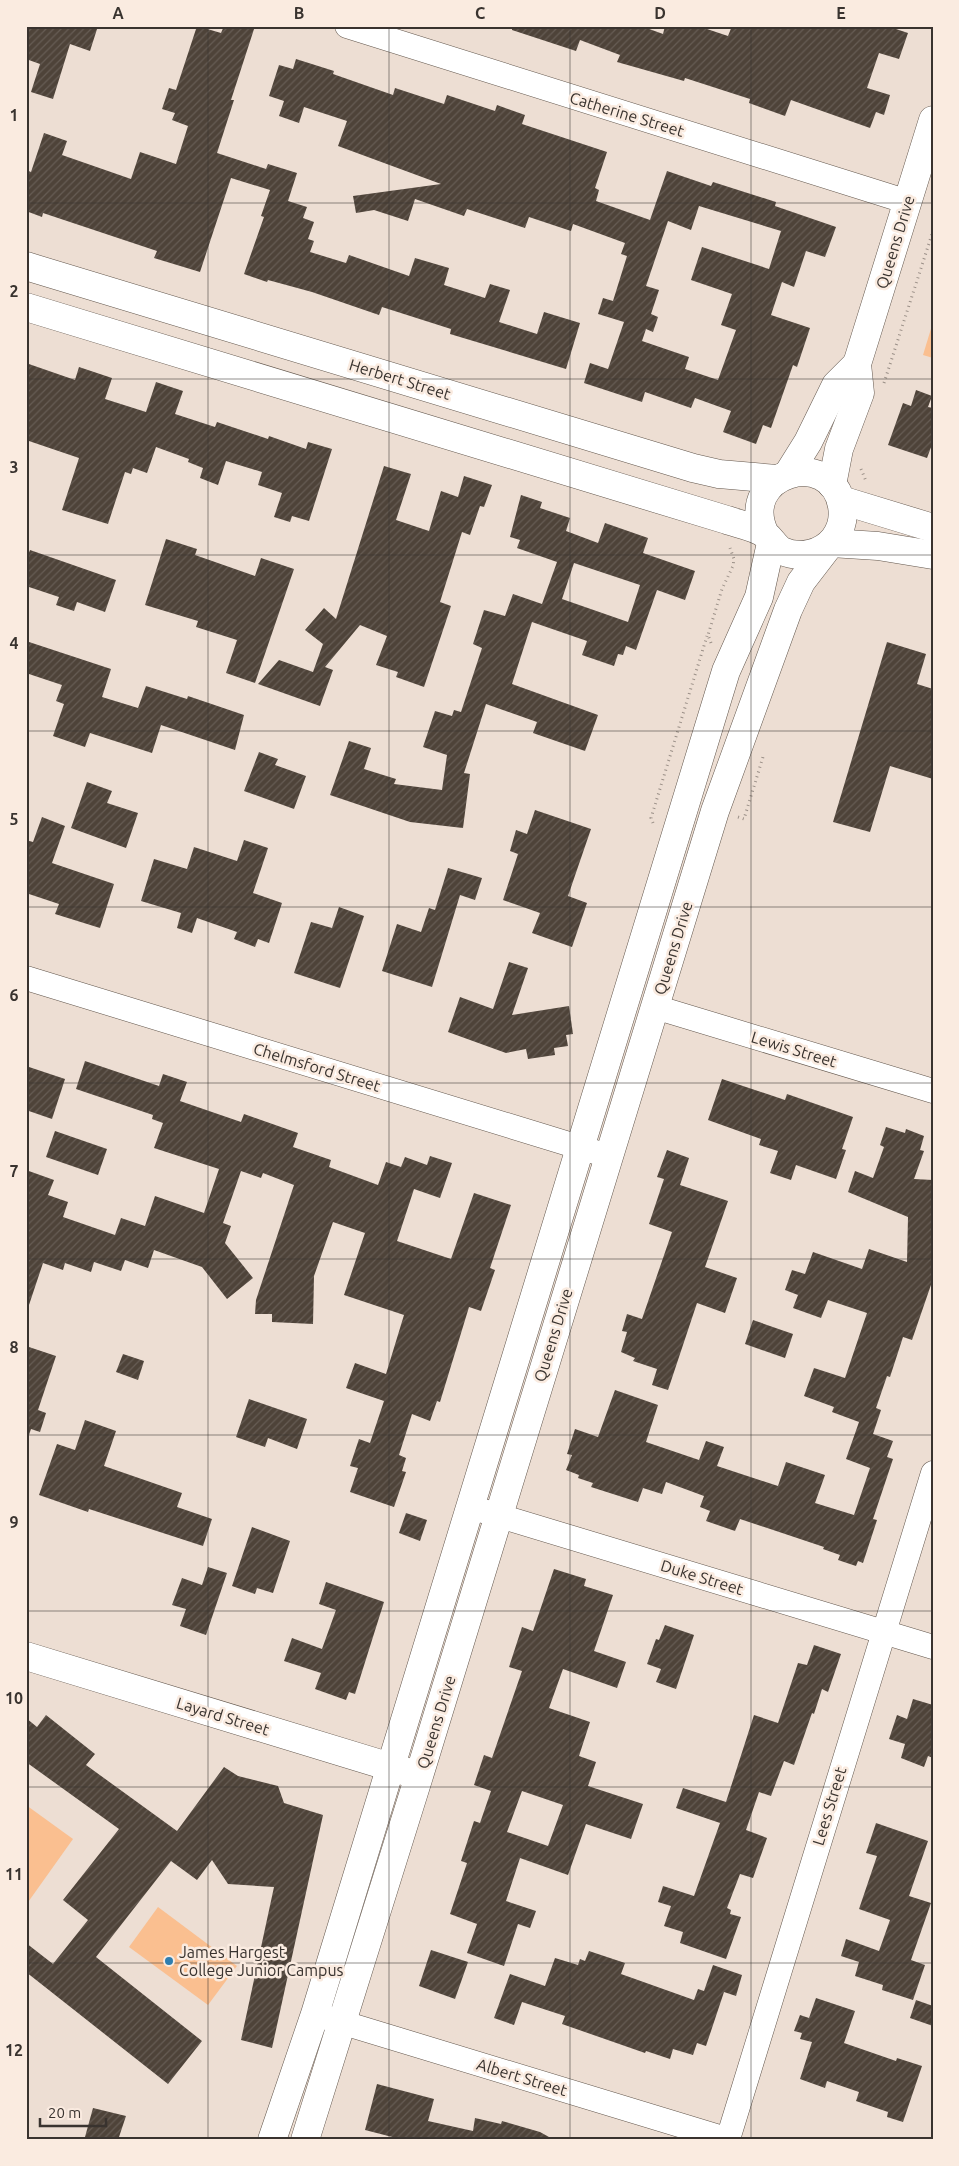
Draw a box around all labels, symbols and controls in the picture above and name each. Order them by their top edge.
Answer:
text: A [112,4,124,22]
text: B [294,4,304,22]
text: C [475,4,485,22]
text: D [654,4,666,22]
text: E [836,4,846,22]
street label: Catherine Street [568,88,687,140]
text: 1 [9,106,19,124]
street label: Queens Drive [872,193,918,291]
text: 2 [9,282,19,300]
street label: Herbert Street [347,355,453,403]
text: 3 [9,458,19,476]
text: 4 [9,634,19,652]
text: 5 [9,810,19,828]
street label: Queens Drive [650,899,696,997]
text: 6 [9,986,19,1004]
street label: Lewis Street [749,1027,840,1071]
street label: Chelmsford Street [251,1039,383,1095]
text: 7 [9,1162,19,1180]
street label: Queens Drive [530,1286,576,1384]
text: 8 [9,1338,19,1356]
text: 9 [9,1513,19,1531]
street label: Duke Street [659,1556,746,1598]
street label: Queens Drive [413,1673,459,1771]
text: 10 [5,1689,23,1707]
street label: Layard Street [174,1693,272,1739]
street label: Lees Street [809,1764,850,1847]
text: 11 [5,1865,23,1883]
place label: James Hargest College Junior Campus [179,1943,344,1979]
marker: James Hargest College Junior Campus [163,1955,175,1967]
text: 12 [5,2041,23,2059]
street label: Albert Street [475,2055,570,2099]
scale bar [40,2096,106,2128]
text: 20 m [48,2104,81,2121]

